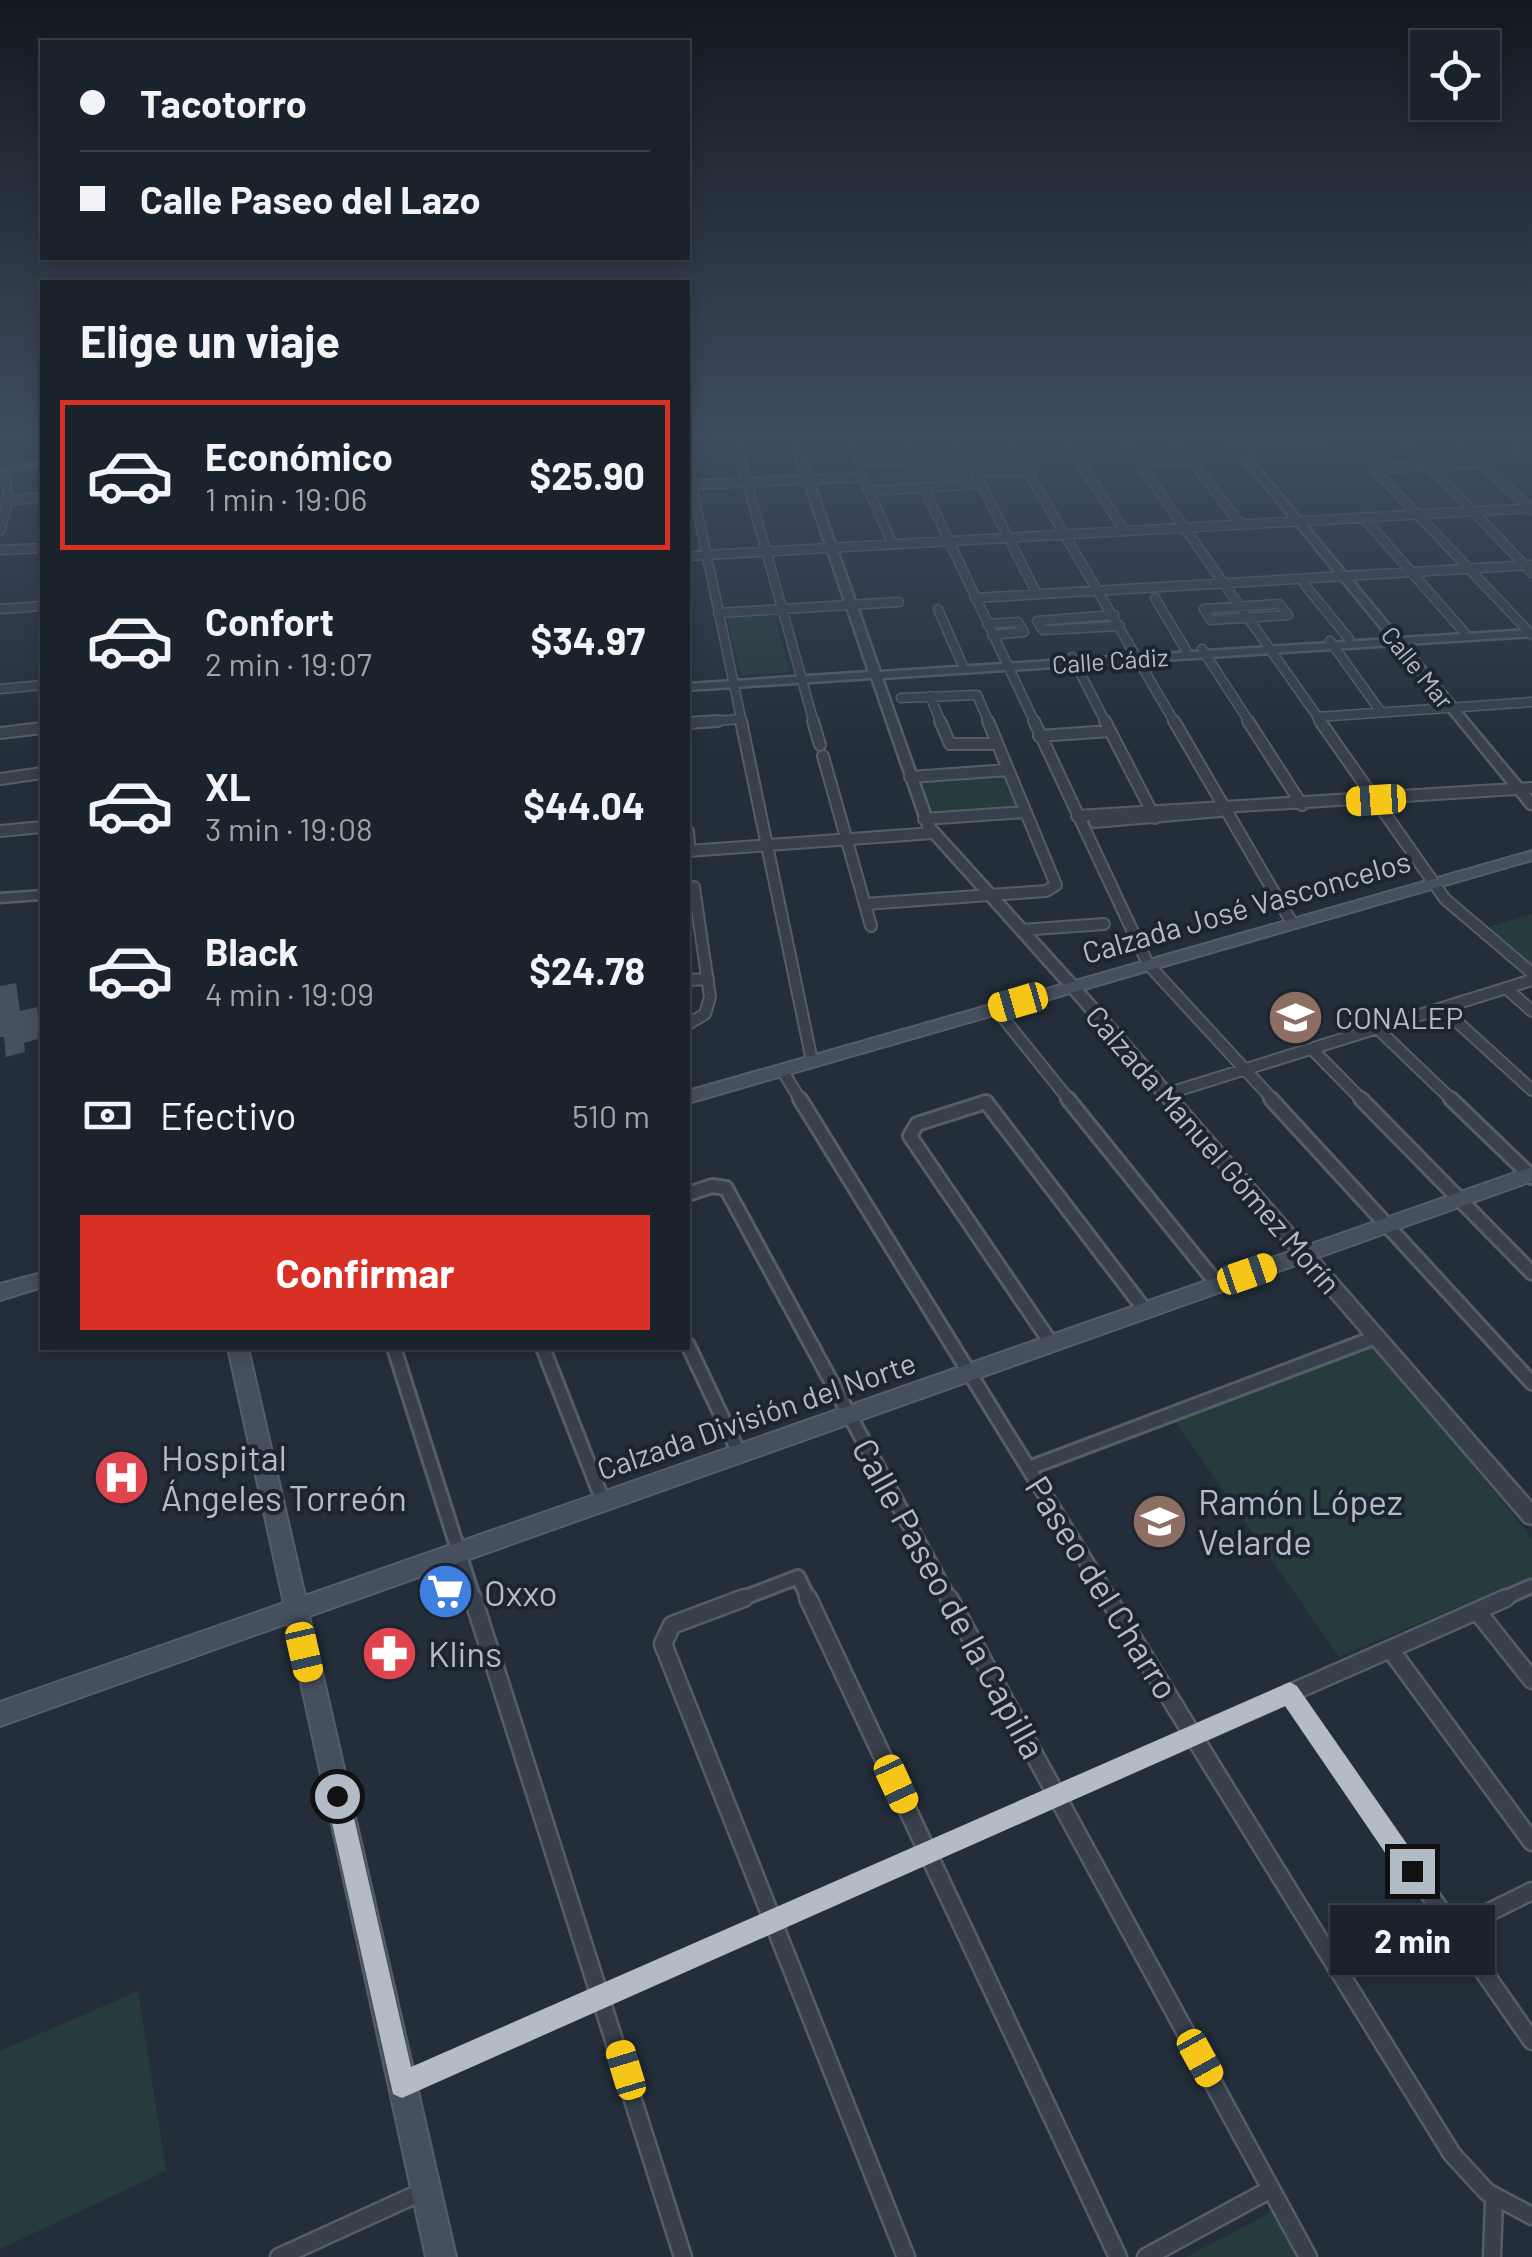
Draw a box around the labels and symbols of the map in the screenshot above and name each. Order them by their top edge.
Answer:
street label: Calle Mar [1376,620,1460,714]
street label: Calle Cádiz [1051,641,1169,679]
car [1345,783,1407,817]
street label: Calzada José Vasconcelos [1078,842,1414,970]
car [985,979,1051,1025]
school or university icon: CONALEP [1266,987,1326,1047]
street label: Calzada Manuel Gómez Morín [1079,998,1349,1300]
place label: CONALEP [1335,999,1463,1035]
car [1214,1250,1280,1298]
street label: Calzada División del Norte [592,1343,920,1487]
street label: Calle Paseo de la Capilla [844,1431,1056,1765]
place label: Hospital Ángeles Torreón [161,1436,407,1518]
hospital icon: Hospital Ángeles Torreón [92,1447,152,1507]
street label: Paseo del Charro [1018,1468,1188,1706]
place label: Ramón López Velarde [1198,1480,1403,1562]
school or university icon: Ramón López Velarde [1129,1491,1189,1551]
supermarket icon: Oxxo [415,1562,475,1622]
place label: Oxxo [484,1571,558,1613]
car [283,1619,325,1685]
pharmacy icon: Klins [359,1623,419,1683]
place label: Klins [428,1632,502,1674]
car [870,1750,922,1818]
route start [315,1774,360,1819]
route end [1390,1849,1435,1894]
callout: 2 min [1330,1906,1494,1976]
car [1172,2024,1228,2092]
car [603,2037,649,2103]

